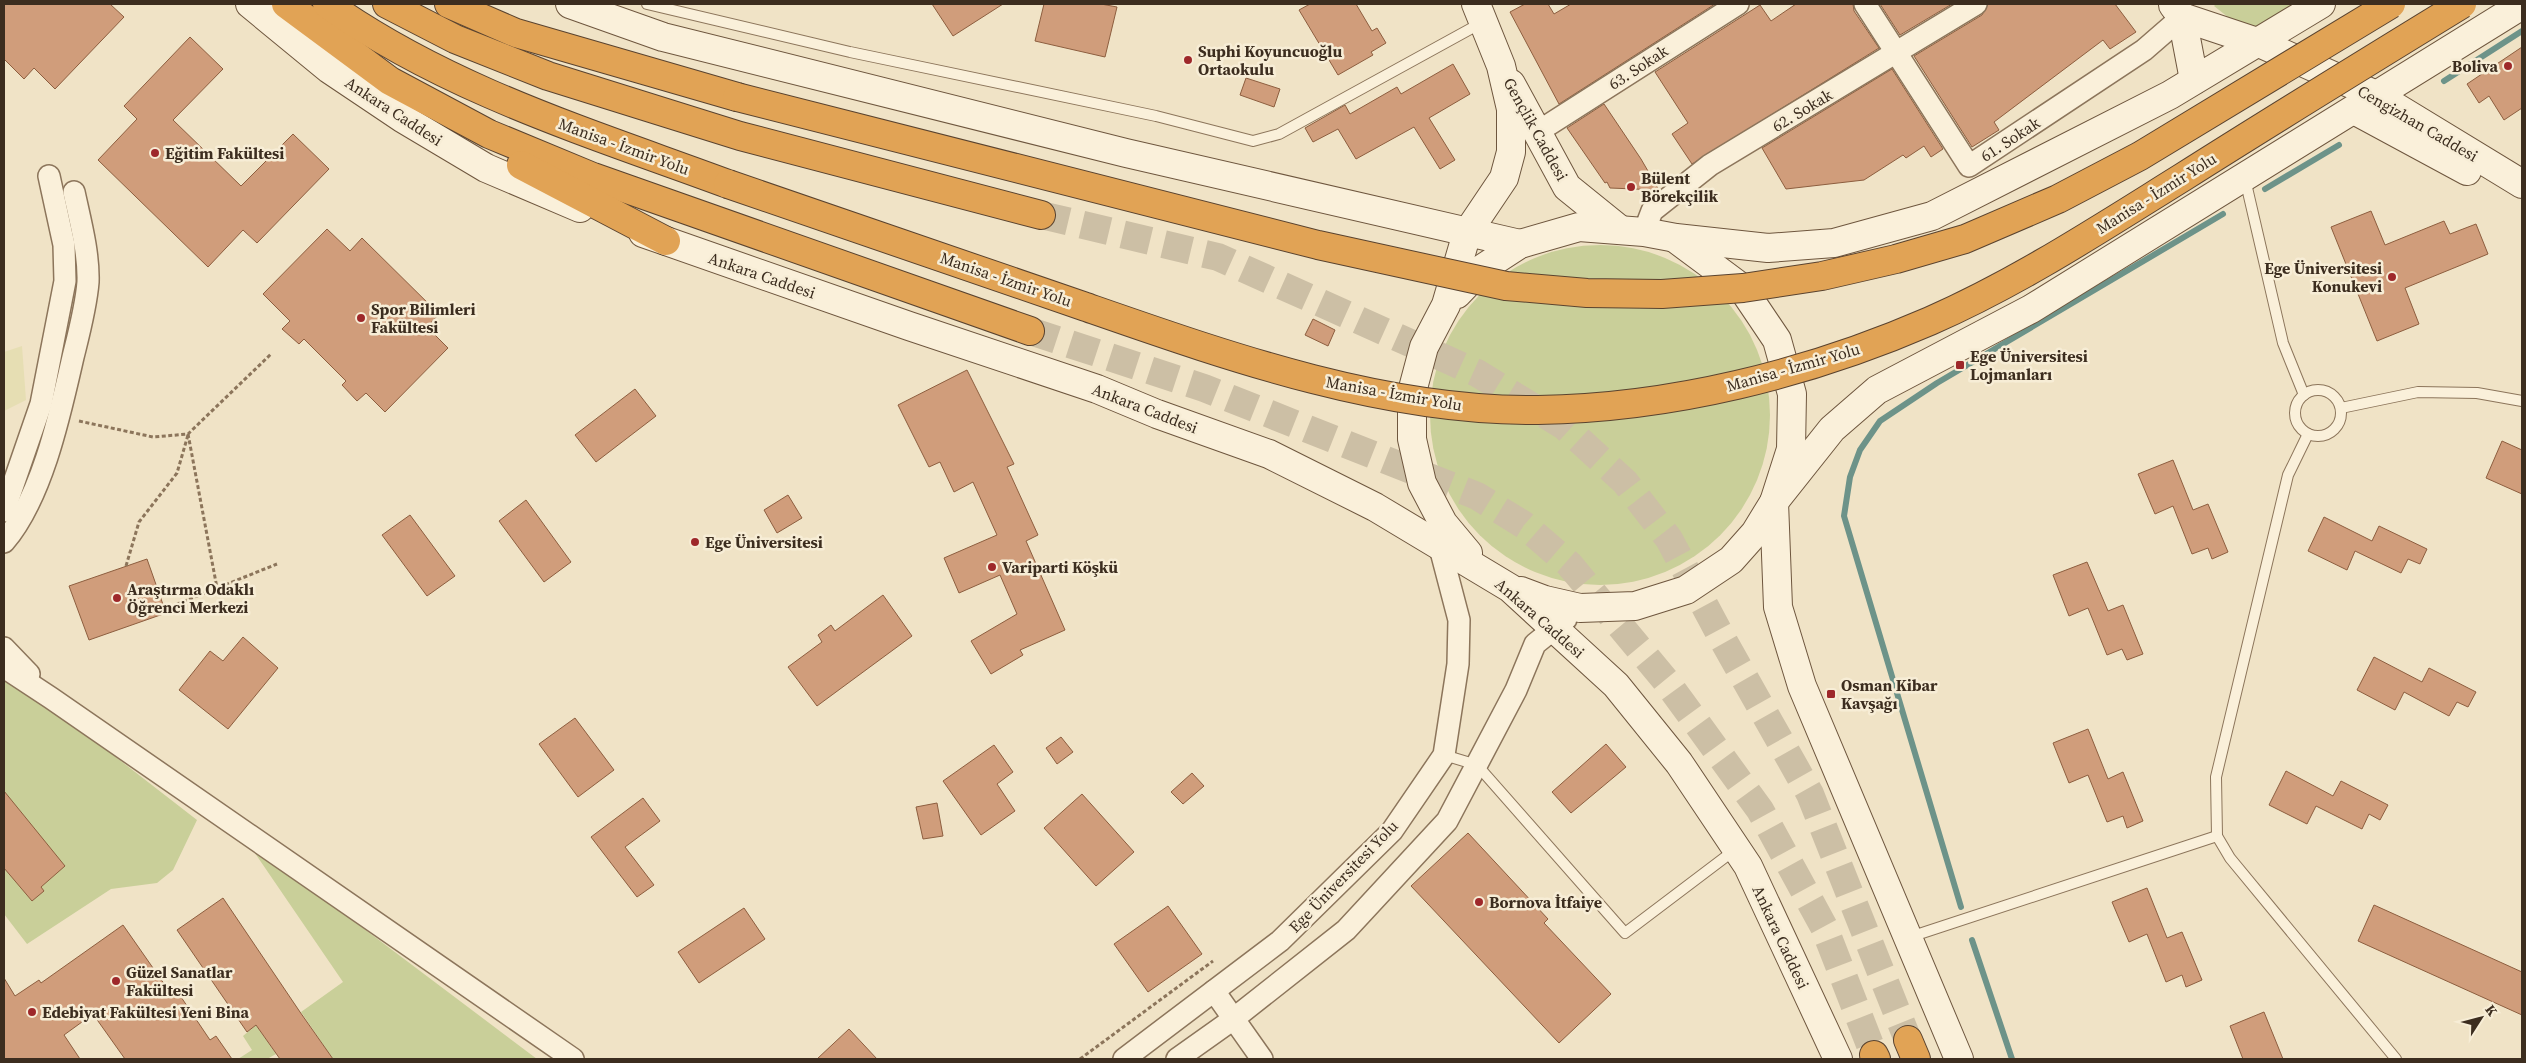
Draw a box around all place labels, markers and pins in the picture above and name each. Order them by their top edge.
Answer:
place label: Suphi Koyuncuoğlu Ortaokulu [1198,40,1342,80]
marker: Suphi Koyuncuoğlu Ortaokulu [1182,54,1194,66]
place label: Boliva [2452,55,2498,77]
marker: Boliva [2502,60,2514,72]
place label: Eğitim Fakültesi [165,142,284,164]
marker: Eğitim Fakültesi [149,147,161,159]
place label: Bülent Börekçilik [1641,167,1719,207]
marker: Bülent Börekçilik [1625,181,1637,193]
place label: Ege Üniversitesi Konukevi [2264,257,2382,297]
marker: Ege Üniversitesi Konukevi [2386,271,2398,283]
place label: Spor Bilimleri Fakültesi [371,298,476,338]
marker: Spor Bilimleri Fakültesi [355,312,367,324]
place label: Ege Üniversitesi Lojmanları [1970,345,2088,385]
marker: Ege Üniversitesi Lojmanları [1954,359,1966,371]
place label: Ege Üniversitesi [705,531,823,553]
marker: Ege Üniversitesi [689,536,701,548]
place label: Variparti Köşkü [1002,556,1118,578]
marker: Variparti Köşkü [986,561,998,573]
place label: Araştırma Odaklı Öğrenci Merkezi [127,578,254,618]
marker: Araştırma Odaklı Öğrenci Merkezi [111,592,123,604]
place label: Osman Kibar Kavşağı [1841,674,1938,714]
marker: Osman Kibar Kavşağı [1825,688,1837,700]
place label: Bornova İtfaiye [1489,891,1602,913]
marker: Bornova İtfaiye [1473,896,1485,908]
place label: Güzel Sanatlar Fakültesi [126,961,233,1001]
marker: Güzel Sanatlar Fakültesi [110,975,122,987]
place label: Edebiyat Fakültesi Yeni Bina [42,1001,249,1023]
marker: Edebiyat Fakültesi Yeni Bina [26,1006,38,1018]

